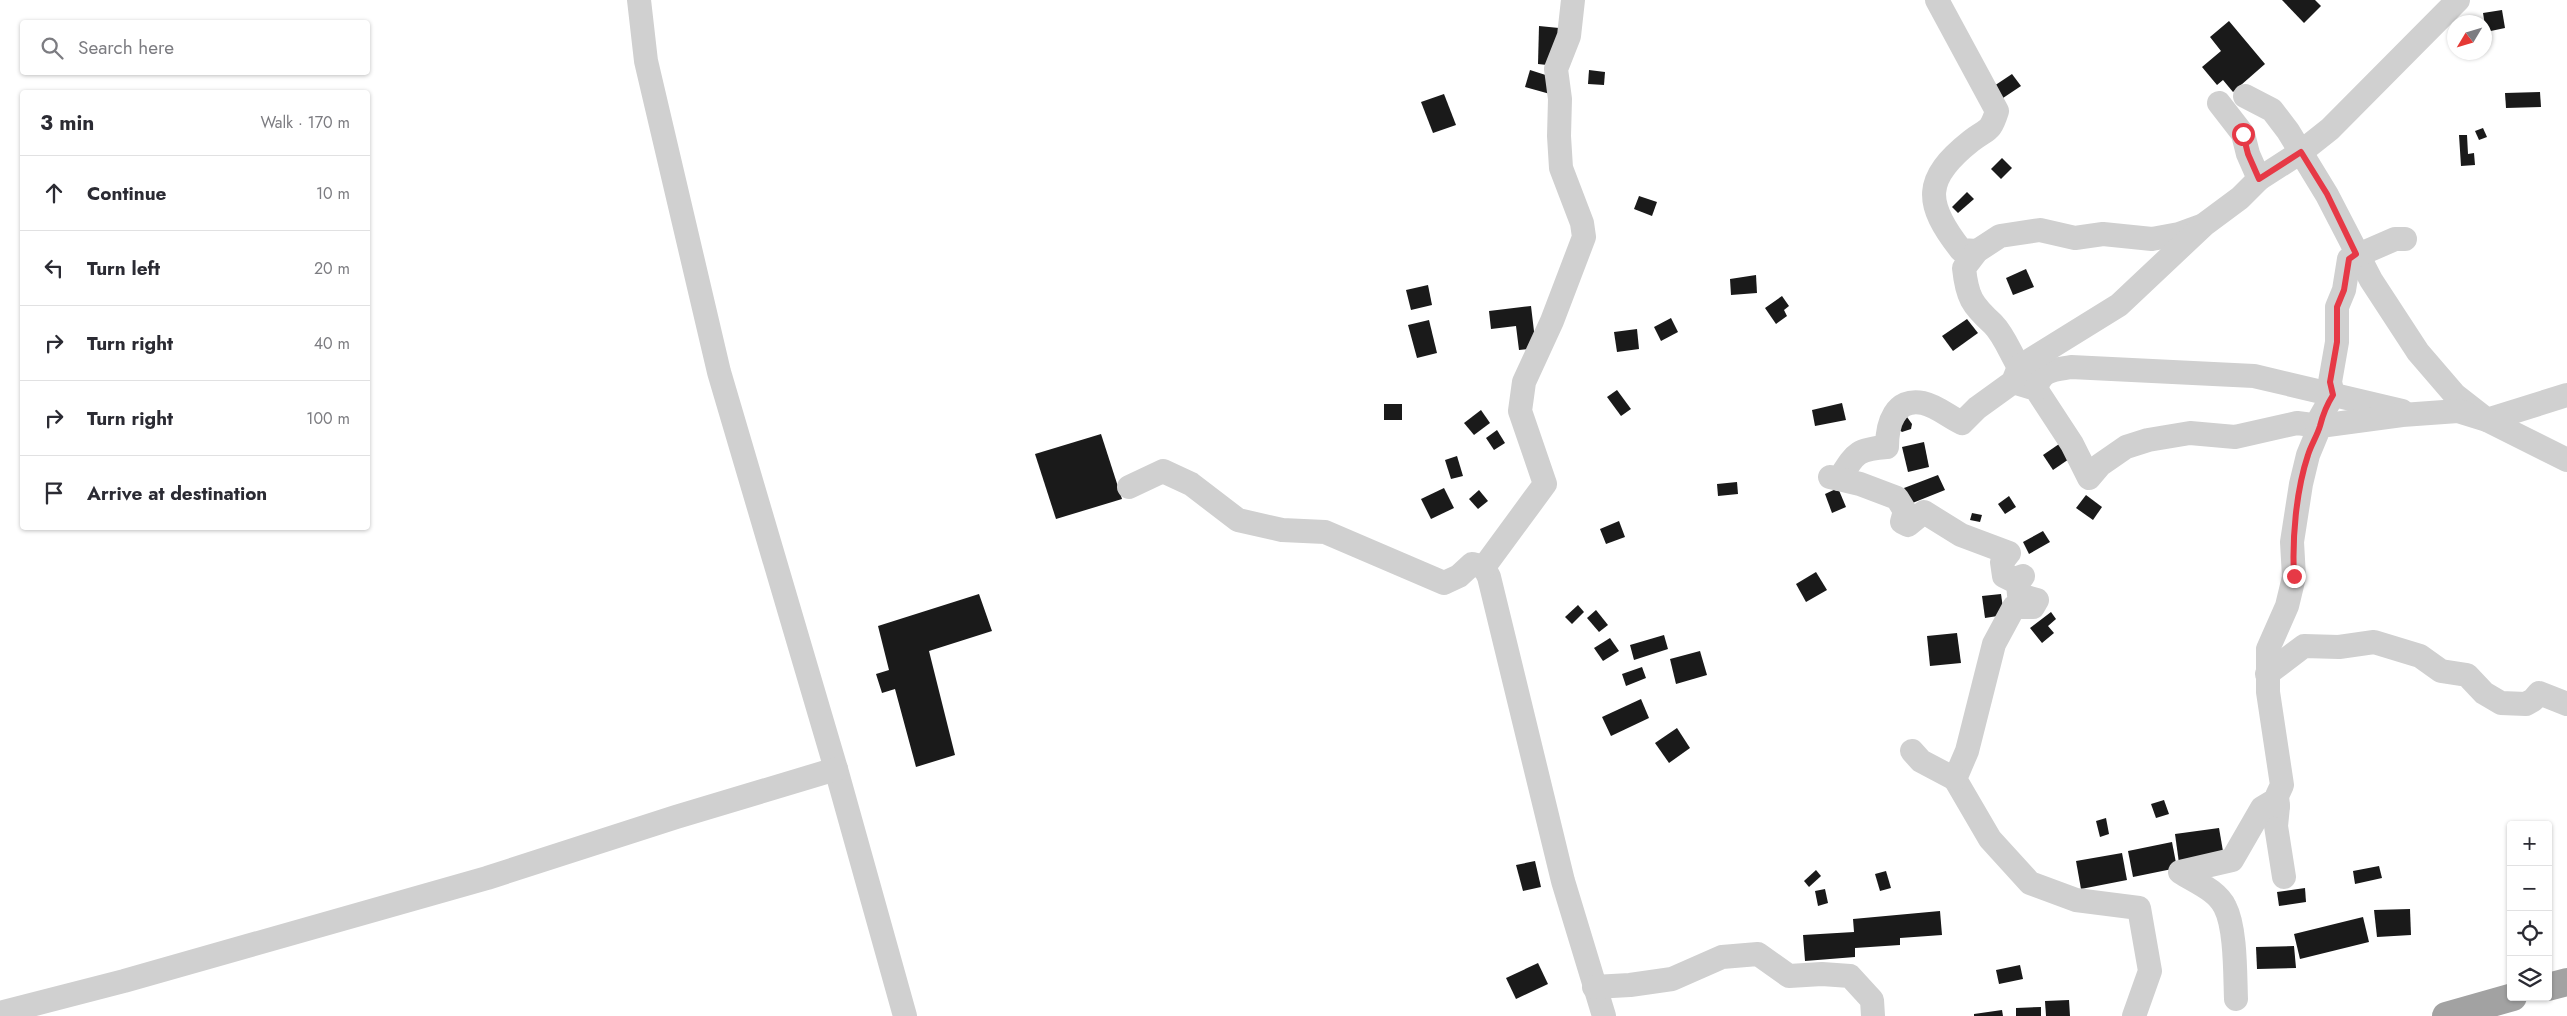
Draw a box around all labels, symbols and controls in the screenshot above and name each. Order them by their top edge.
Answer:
north arrow [2447,15,2492,60]
search box [20,20,370,75]
icon: search [38,34,66,62]
text: Search here [78,34,174,61]
text: 3 min [40,108,94,138]
text: Walk · 170 m [260,111,350,134]
route start [2232,123,2255,146]
icon: ahead [40,179,68,207]
text: Continue [87,180,166,207]
text: 10 m [316,182,350,205]
icon: left [40,254,68,282]
text: Turn left [87,255,160,282]
text: 20 m [314,257,350,280]
icon: right [40,329,68,357]
text: Turn right [87,330,173,357]
text: 40 m [314,332,350,355]
icon: right [40,404,68,432]
text: Turn right [87,405,173,432]
text: 100 m [306,407,350,430]
icon: arrive [40,479,68,507]
text: Arrive at destination [87,480,267,507]
route end [2283,565,2306,588]
map controls [2507,821,2552,1001]
button: + [2507,821,2552,866]
button: − [2507,866,2552,911]
button: locate [2507,911,2552,956]
button: layers [2507,956,2552,1001]

